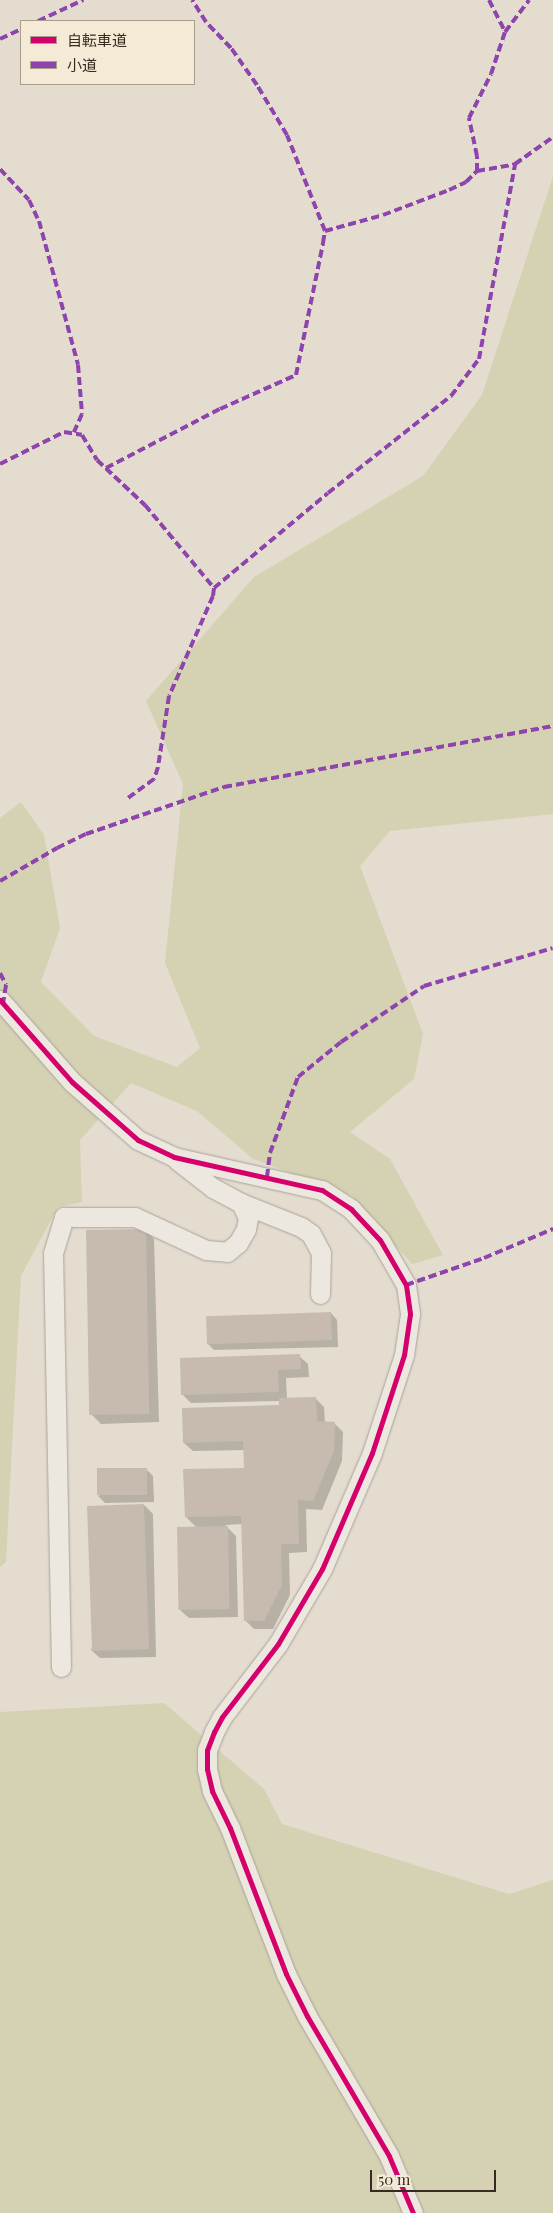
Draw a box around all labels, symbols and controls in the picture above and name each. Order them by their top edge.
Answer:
legend [20,20,195,85]
text: 自転車道 [67,30,127,50]
text: 小道 [67,55,97,75]
scale bar [373,2160,499,2192]
text: 50 m [378,2169,410,2189]

